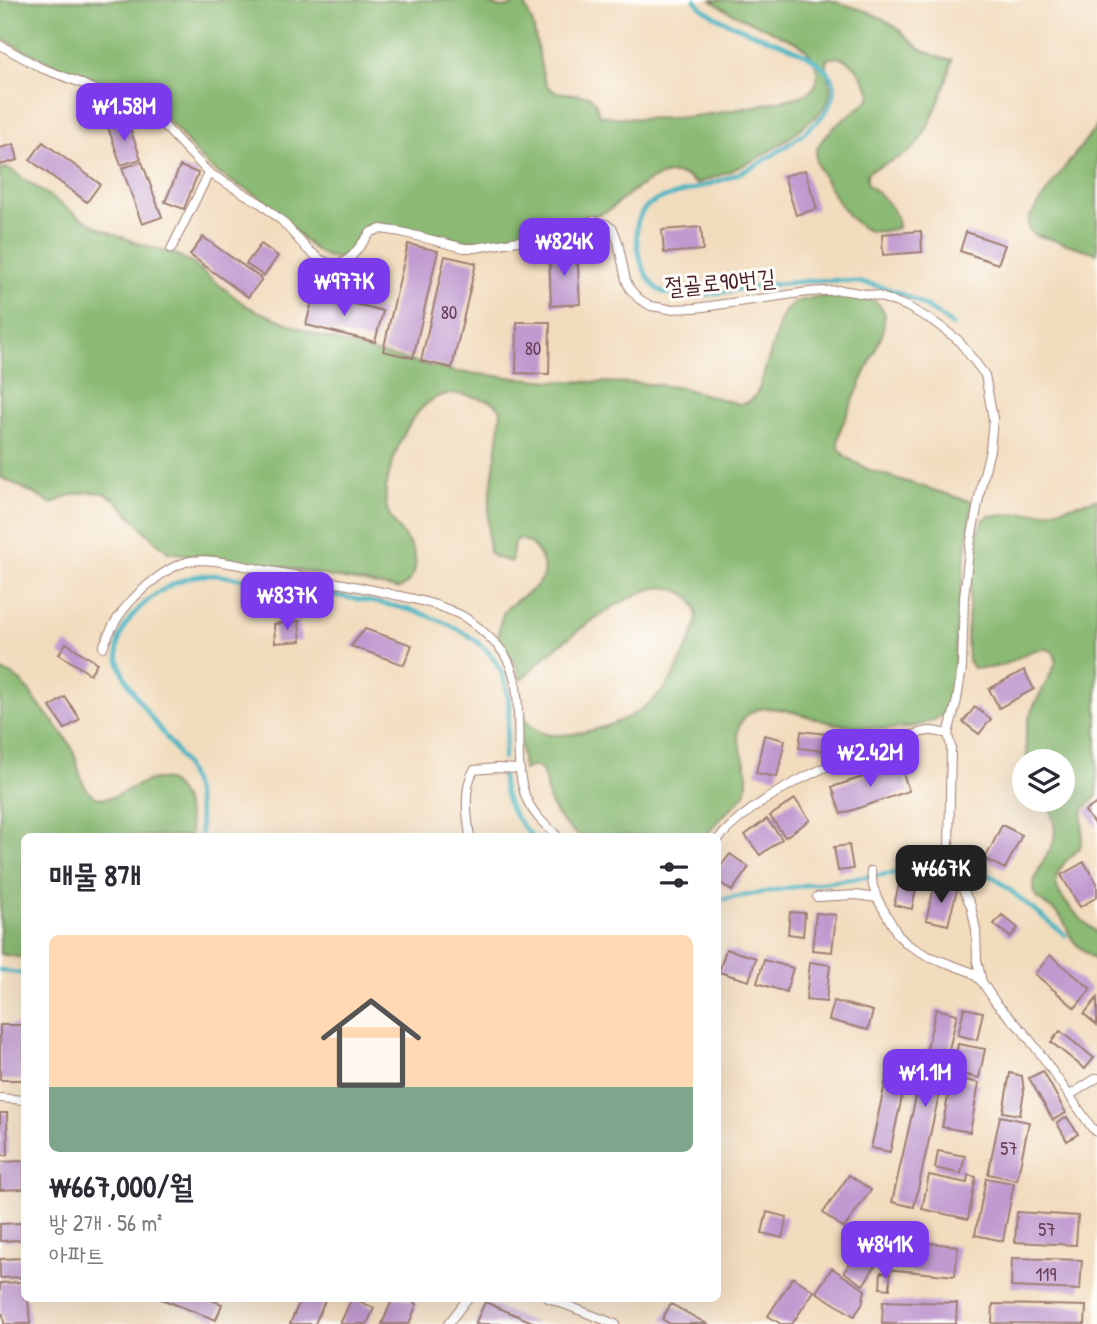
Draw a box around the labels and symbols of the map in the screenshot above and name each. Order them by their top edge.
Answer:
pin: ₩1.58M [67,83,181,143]
pin: ₩824K [515,218,613,278]
pin: ₩977K [295,258,393,318]
street label: 절골로90번길 [663,261,777,302]
house number: 80 [441,299,457,325]
house number: 80 [525,335,541,361]
pin: ₩837K [238,572,336,632]
pin: ₩2.42M [813,730,927,789]
pin: ₩667K [892,846,990,905]
pin: ₩1.1M [876,1050,974,1109]
house number: 57 [1000,1135,1018,1161]
house number: 57 [1038,1216,1056,1242]
pin: ₩841K [836,1222,934,1281]
house number: 119 [1036,1261,1056,1287]

